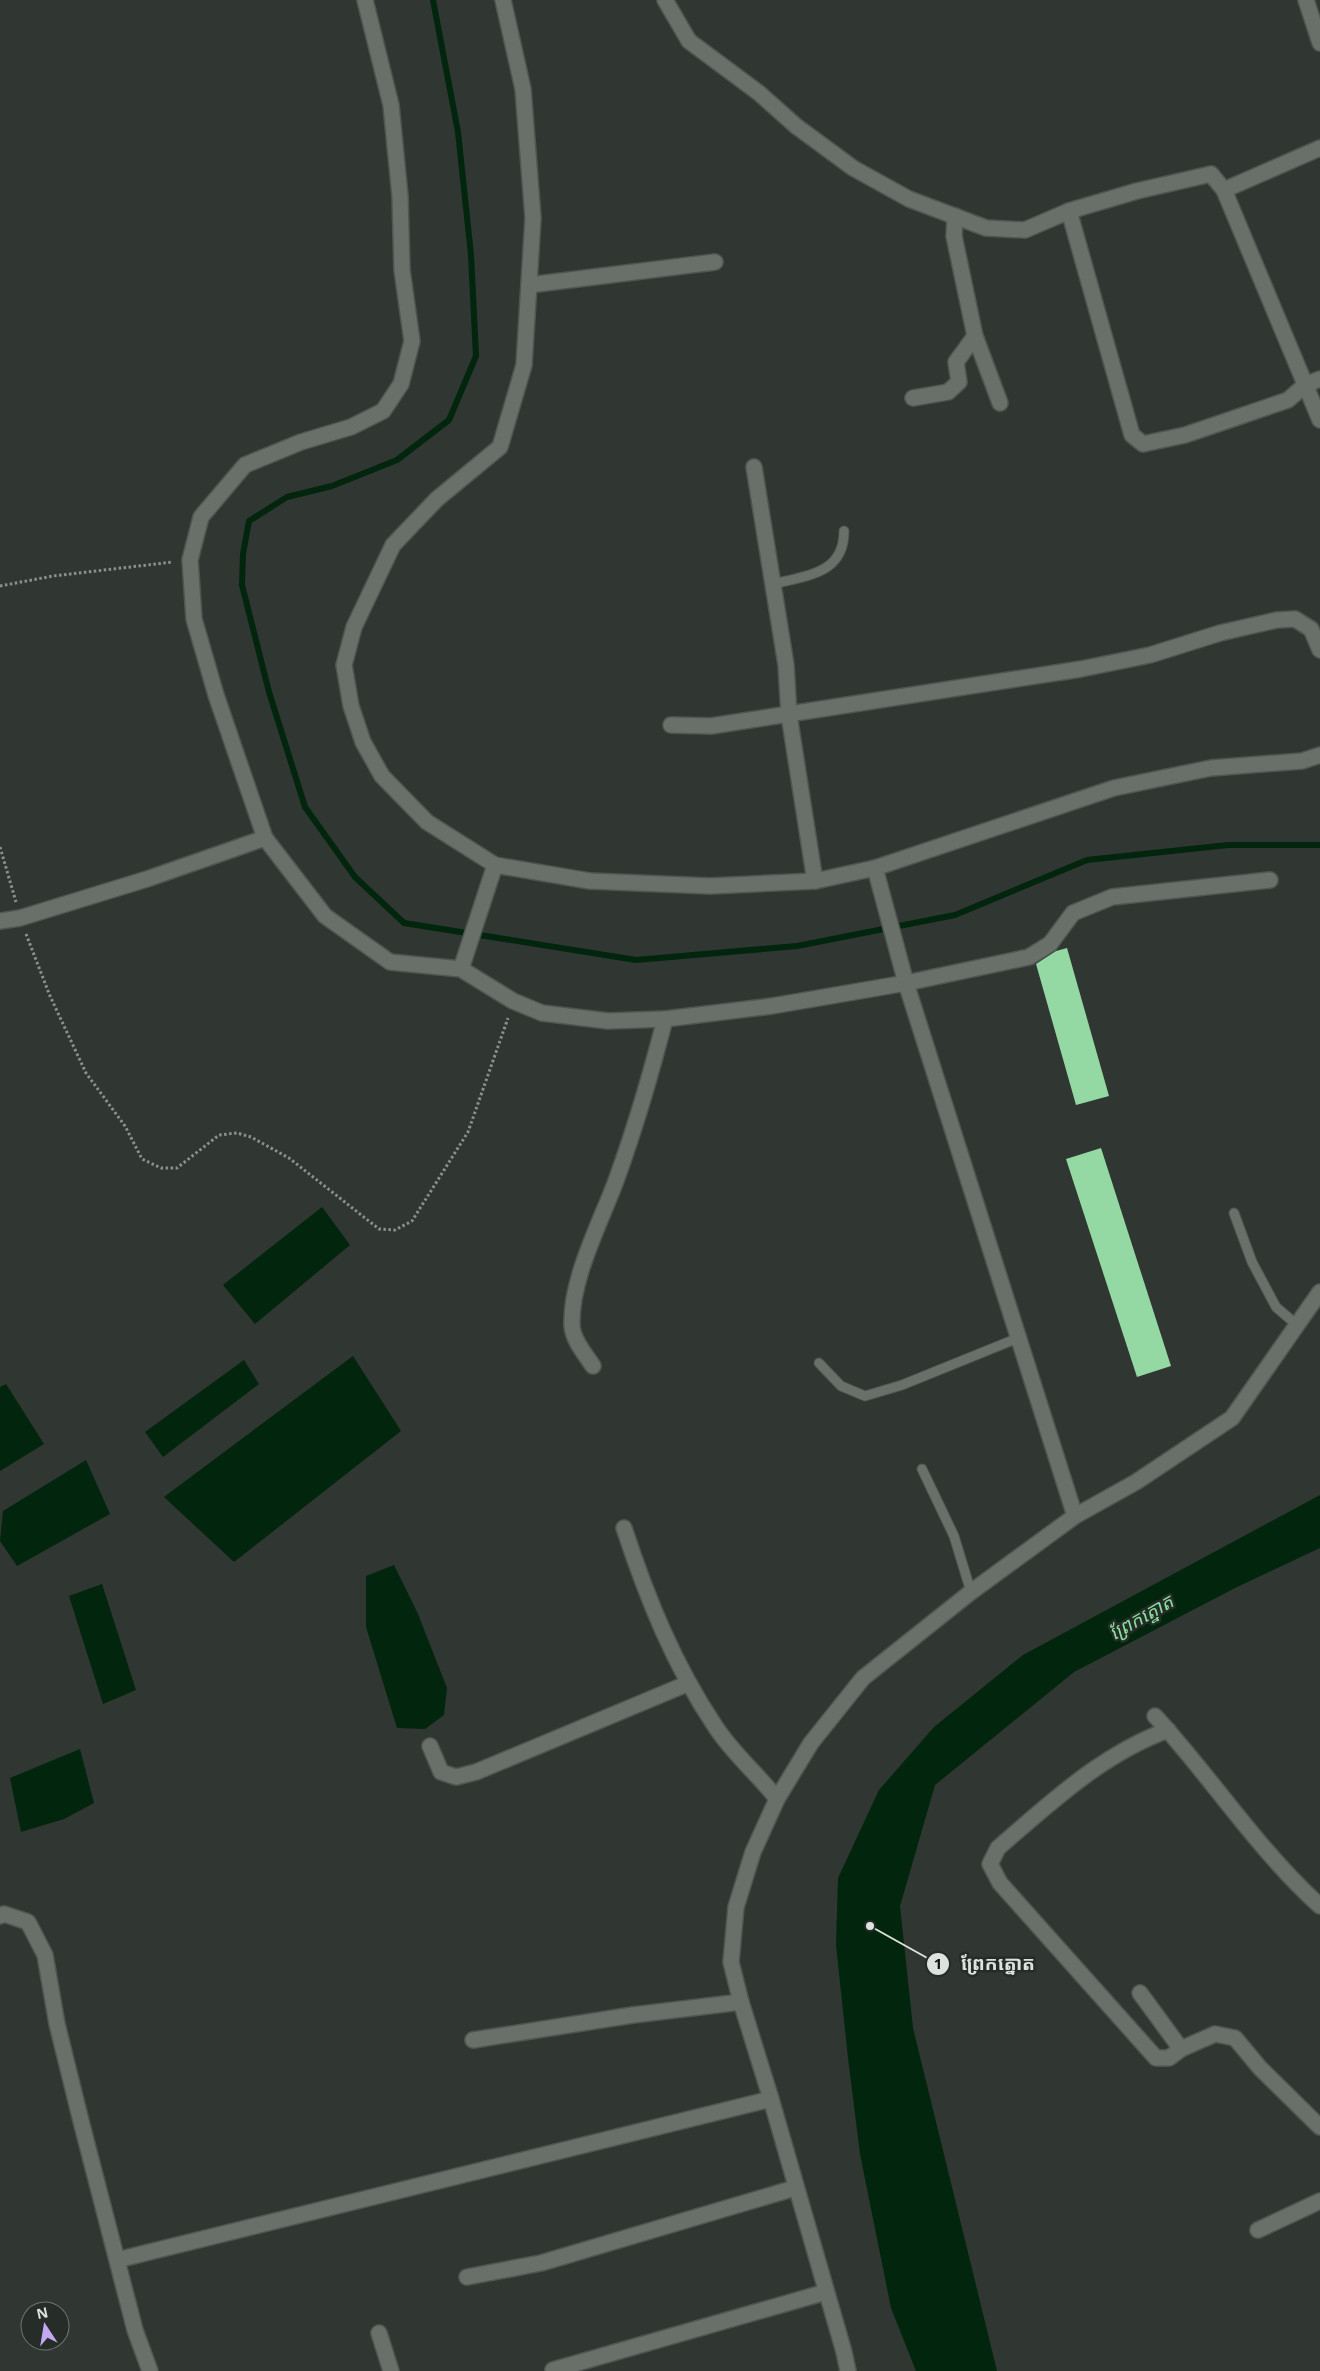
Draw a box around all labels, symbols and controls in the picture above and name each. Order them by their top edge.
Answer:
water label: ព្រែកត្នោត [1104,1588,1179,1646]
callout: ព្រែកត្នោត [926,1947,1045,1981]
text: ព្រែកត្នោត [961,1950,1035,1976]
text: 1 [934,1953,942,1973]
north arrow [20,2301,70,2351]
text: N [35,2302,50,2323]

